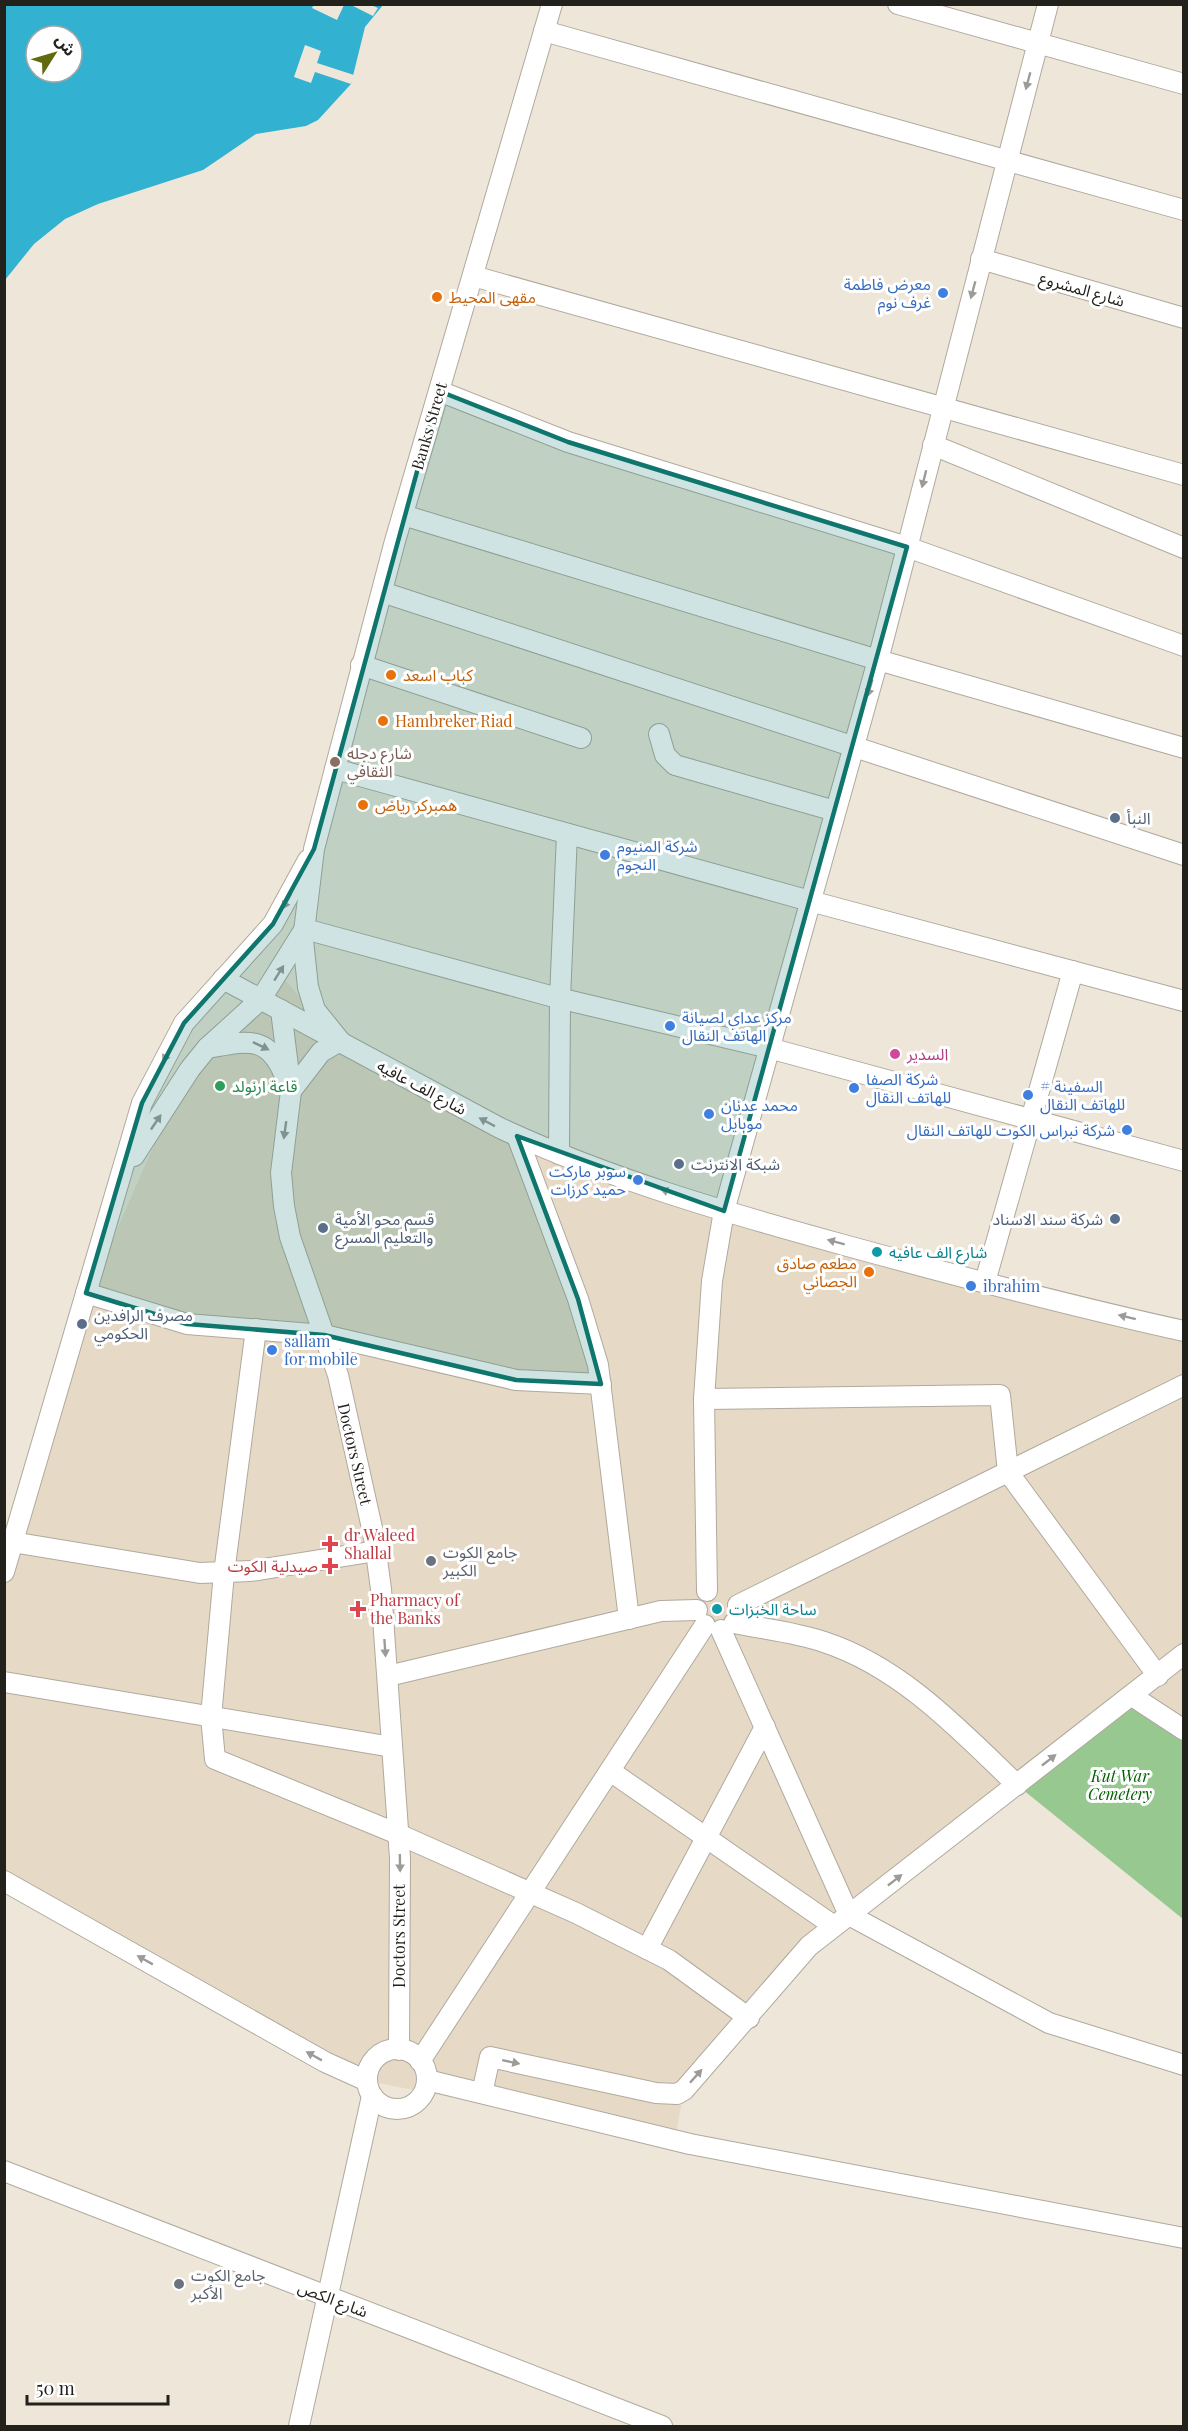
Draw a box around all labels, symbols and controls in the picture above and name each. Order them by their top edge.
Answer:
north arrow [24,24,84,84]
text: ش [51,30,81,60]
one-way arrow [1023,73,1032,91]
street label: شارع المشروع [1036,266,1127,314]
place label: معرض فاطمة غرف نوم [844,273,931,315]
one-way arrow [968,281,977,299]
place label: مقهى المحيط [449,286,536,307]
marker: معرض فاطمة غرف نوم [936,286,950,300]
marker: مقهى المحيط [430,290,444,304]
street label: Banks Street [406,379,451,472]
one-way arrow [919,470,928,488]
place label: كباب اسعد [403,664,473,685]
marker: كباب اسعد [384,668,398,682]
one-way arrow [865,679,874,697]
place label: Hambreker Riad [395,710,513,731]
marker: Hambreker Riad [376,714,390,728]
place label: شارع دجله الثقافي [347,742,412,784]
marker: شارع دجله الثقافي [328,755,342,769]
place label: همبركر رياض [375,794,457,815]
marker: همبركر رياض [356,798,370,812]
place label: النبأ [1127,807,1151,828]
marker: النبأ [1108,811,1122,825]
place label: شركة المنيوم النجوم [617,835,698,877]
marker: شركة المنيوم النجوم [598,848,612,862]
one-way arrow [282,893,292,910]
one-way arrow [273,965,284,981]
place label: مركز عداي لصيانة الهاتف النقال [682,1006,792,1046]
marker: مركز عداي لصيانة الهاتف النقال [663,1019,677,1033]
one-way arrow [253,1042,270,1051]
place label: السدير [906,1043,948,1064]
one-way arrow [162,1045,171,1062]
marker: السدير [888,1047,902,1061]
street label: شارع الف عافيه [373,1054,471,1122]
place label: شركة الصفا للهاتف النقال [866,1068,951,1108]
place label: قاعة ارنولد [232,1075,297,1096]
place label: # السفينة للهاتف النقال [1040,1075,1125,1115]
marker: قاعة ارنولد [213,1079,227,1093]
marker: شركة الصفا للهاتف النقال [847,1081,861,1095]
marker: # السفينة للهاتف النقال [1021,1088,1035,1102]
place label: محمد عدنان موبايل [721,1094,798,1133]
marker: محمد عدنان موبايل [702,1107,716,1121]
one-way arrow [150,1115,162,1131]
one-way arrow [479,1117,496,1127]
place label: شركة نبراس الكوت للهاتف النقال [907,1119,1115,1141]
one-way arrow [281,1121,290,1140]
marker: شركة نبراس الكوت للهاتف النقال [1120,1123,1134,1137]
place label: شبكة الانترنت [691,1153,780,1174]
marker: شبكة الانترنت [672,1157,686,1171]
place label: سوبر ماركت حميد كرزات [549,1160,626,1199]
marker: سوبر ماركت حميد كرزات [631,1173,645,1187]
one-way arrow [660,1187,678,1197]
place label: قسم محو الأمية والتعليم المسرع [335,1208,434,1250]
place label: شركة سند الاسناد [992,1208,1103,1229]
marker: شركة سند الاسناد [1108,1212,1122,1226]
marker: قسم محو الأمية والتعليم المسرع [316,1221,330,1235]
one-way arrow [827,1237,845,1247]
place label: شارع الف عافيه [889,1241,987,1265]
marker: شارع الف عافيه [870,1245,884,1259]
place label: مطعم صادق الجصاني [777,1252,857,1294]
marker: مطعم صادق الجصاني [862,1265,876,1279]
place label: ibrahim [983,1275,1040,1296]
marker: ibrahim [964,1279,978,1293]
place label: مصرف الرافدين الحكومي [94,1304,193,1346]
one-way arrow [1117,1312,1136,1322]
marker: مصرف الرافدين الحكومي [75,1317,89,1331]
place label: sallam for mobile [284,1330,358,1369]
marker: sallam for mobile [265,1343,279,1357]
street label: Doctors Street [334,1401,377,1507]
place label: dr Waleed Shallal [344,1524,415,1563]
marker: dr Waleed Shallal [321,1535,339,1553]
place label: جامع الكوت الكبير [442,1541,518,1580]
marker: جامع الكوت الكبير [424,1554,438,1568]
place label: صيدلية الكوت [228,1555,318,1576]
marker: صيدلية الكوت [323,1559,337,1573]
place label: Pharmacy of the Banks [370,1589,461,1628]
place label: ساحة الخبزات [729,1598,817,1619]
marker: Pharmacy of the Banks [351,1602,365,1616]
marker: ساحة الخبزات [710,1602,724,1616]
one-way arrow [381,1638,390,1657]
one-way arrow [1041,1754,1057,1766]
park label: Kut War Cemetery [1088,1765,1152,1804]
one-way arrow [395,1854,404,1873]
one-way arrow [888,1874,903,1886]
street label: Doctors Street [388,1884,409,1988]
one-way arrow [136,1955,153,1965]
one-way arrow [305,2051,322,2061]
one-way arrow [502,2057,521,2067]
one-way arrow [689,2069,703,2084]
place label: جامع الكوت الأكبر [190,2264,266,2303]
street label: شارع الكص [294,2276,371,2324]
marker: جامع الكوت الأكبر [172,2277,186,2291]
scale bar [27,2368,168,2406]
text: 50 m [36,2376,75,2400]

